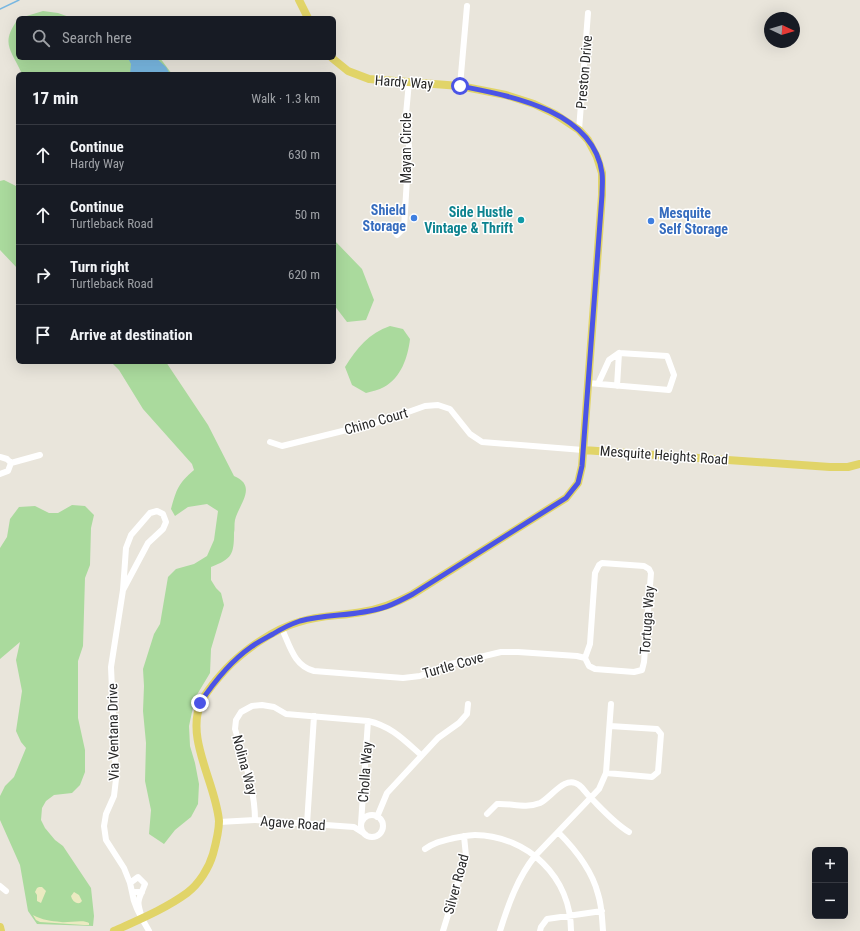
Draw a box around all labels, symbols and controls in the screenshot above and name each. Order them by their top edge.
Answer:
north arrow [764,12,800,48]
search box [16,16,336,60]
icon: search [30,27,52,49]
text: Search here [62,29,132,47]
street label: Preston Drive [573,34,595,109]
street label: Hardy Way [374,72,434,92]
route start [451,77,469,95]
text: 17 min [32,88,78,108]
text: Walk · 1.3 km [251,91,320,106]
street label: Mayan Circle [398,112,414,184]
text: Continue [70,138,124,156]
icon: ahead [32,144,54,166]
text: 630 m [288,147,320,162]
text: Hardy Way [70,156,124,171]
text: Continue [70,198,124,216]
place label: Shield Storage [363,202,406,234]
icon: ahead [32,204,54,226]
place label: Side Hustle Vintage & Thrift [424,204,513,236]
place label: Mesquite Self Storage [659,205,728,237]
text: 50 m [294,207,320,222]
marker: Shield Storage [409,213,419,223]
marker: Side Hustle Vintage & Thrift [516,215,526,225]
text: Turtleback Road [70,216,153,231]
marker: Mesquite Self Storage [646,216,656,226]
text: Turn right [70,258,129,276]
icon: right [32,264,54,286]
text: 620 m [288,267,320,282]
text: Turtleback Road [70,276,153,291]
icon: arrive [32,324,54,346]
text: Arrive at destination [70,326,193,344]
street label: Chino Court [342,404,410,438]
street label: Mesquite Heights Road [599,443,729,467]
street label: Tortuga Way [637,585,657,655]
street label: Turtle Cove [421,649,486,681]
street label: Via Ventana Drive [104,683,122,781]
route end [191,694,209,712]
street label: Nolina Way [229,733,261,797]
street label: Cholla Way [355,741,375,803]
street label: Agave Road [260,813,326,833]
map controls [812,847,848,919]
button: + [812,847,848,883]
street label: Silver Road [440,852,472,916]
button: − [812,883,848,919]

